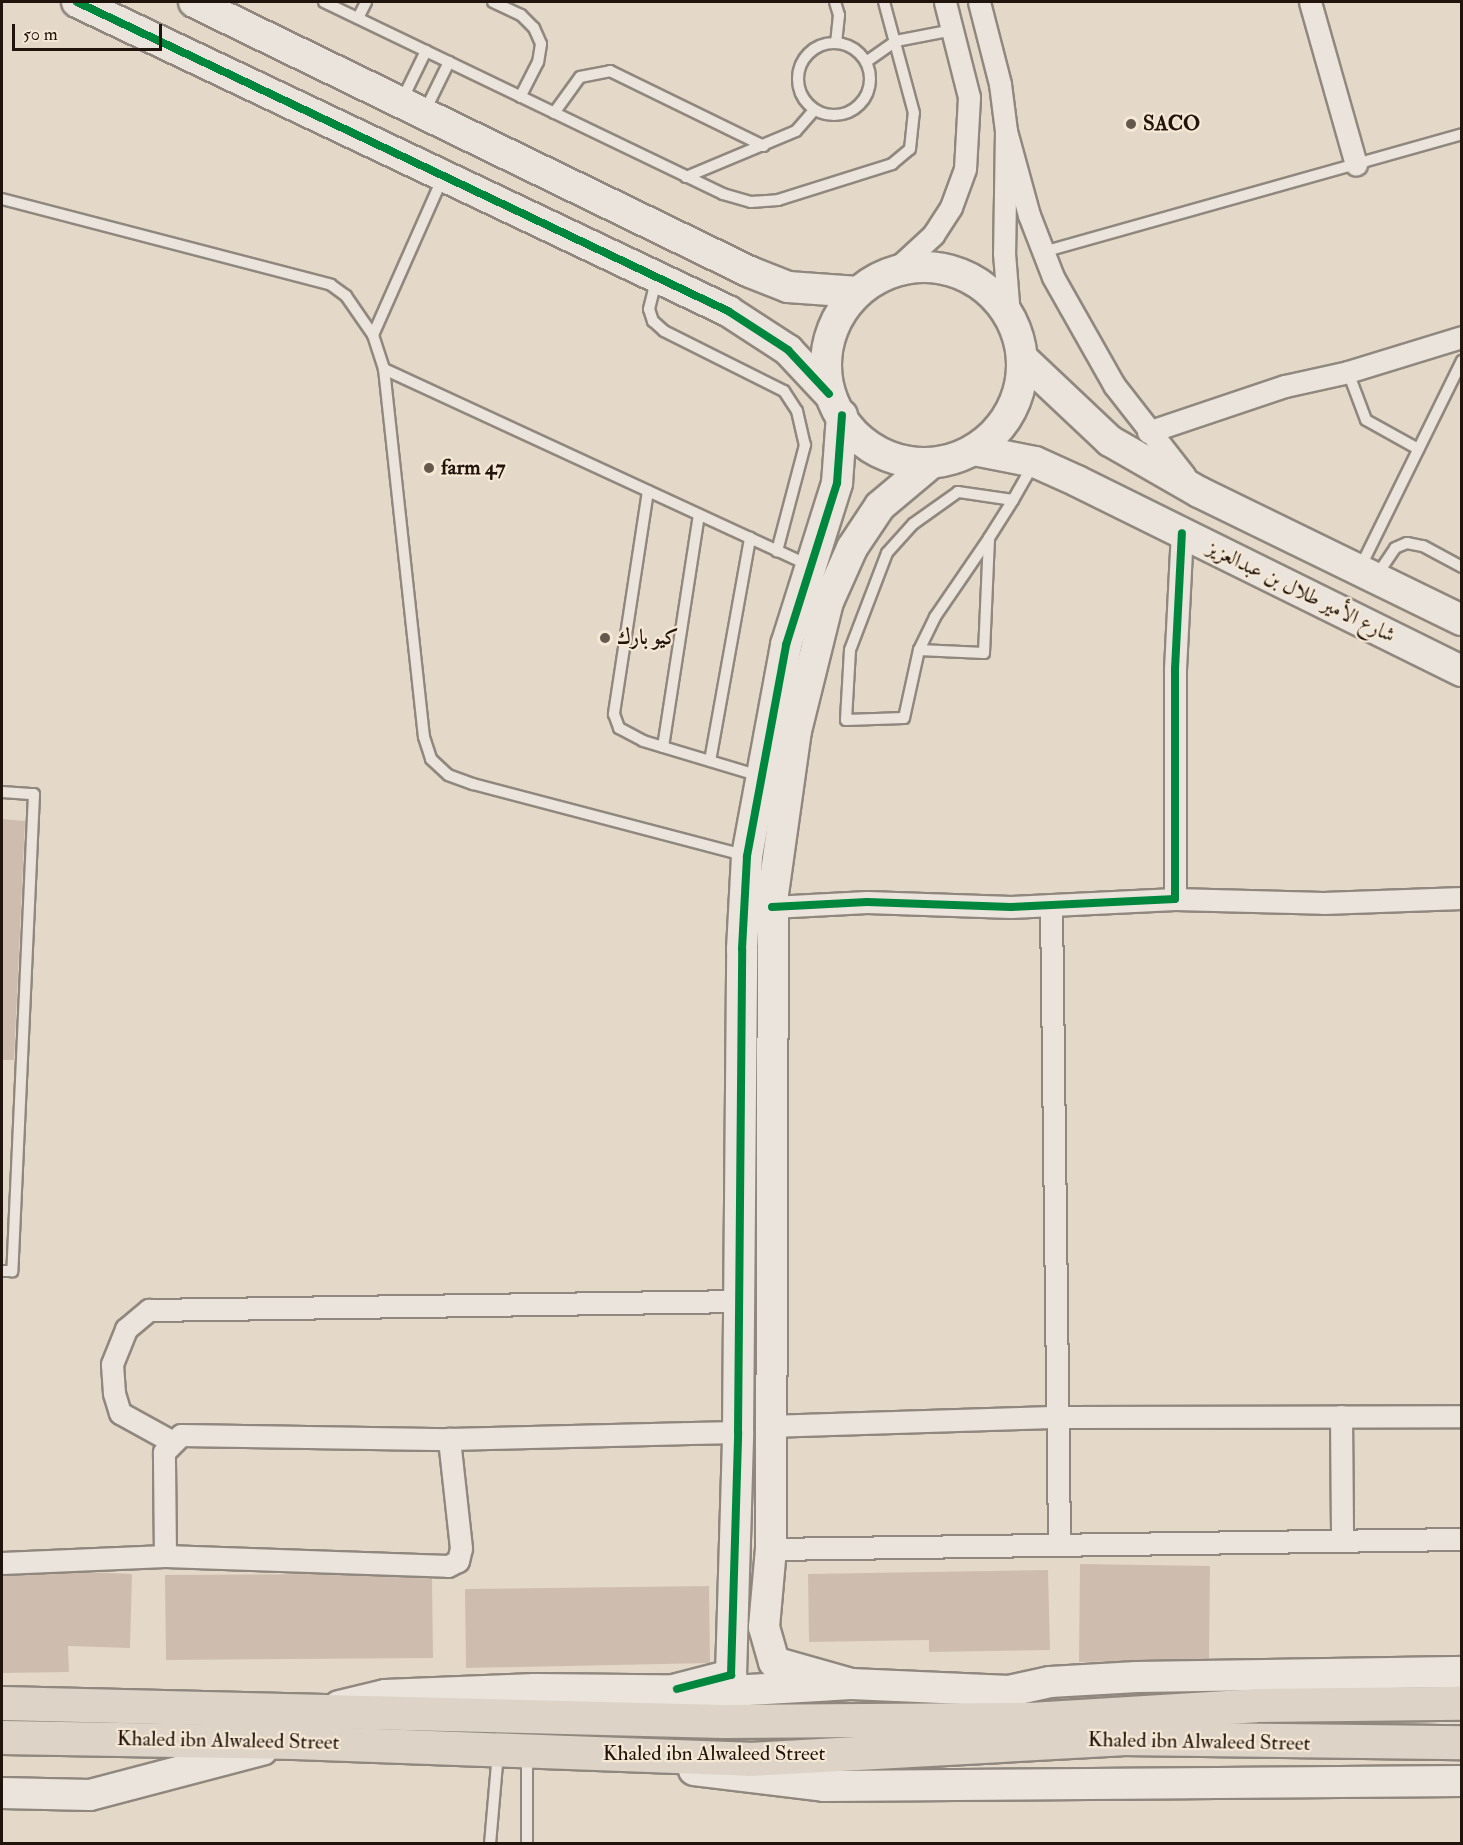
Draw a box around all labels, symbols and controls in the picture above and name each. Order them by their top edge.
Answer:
scale bar [15,12,165,50]
text: 50 m [23,23,58,46]
place label: SACO [1143,111,1200,137]
marker: SACO [1124,117,1138,131]
place label: farm 47 [441,455,505,481]
marker: farm 47 [422,461,436,475]
street label: شارع الأمير طلال بن عبدالعزيز [1203,535,1399,649]
place label: كيو بارك [617,625,679,651]
marker: كيو بارك [598,631,612,645]
street label: Khaled ibn Alwaleed Street [117,1726,339,1756]
street label: Khaled ibn Alwaleed Street [1088,1727,1310,1757]
street label: Khaled ibn Alwaleed Street [603,1741,825,1767]

